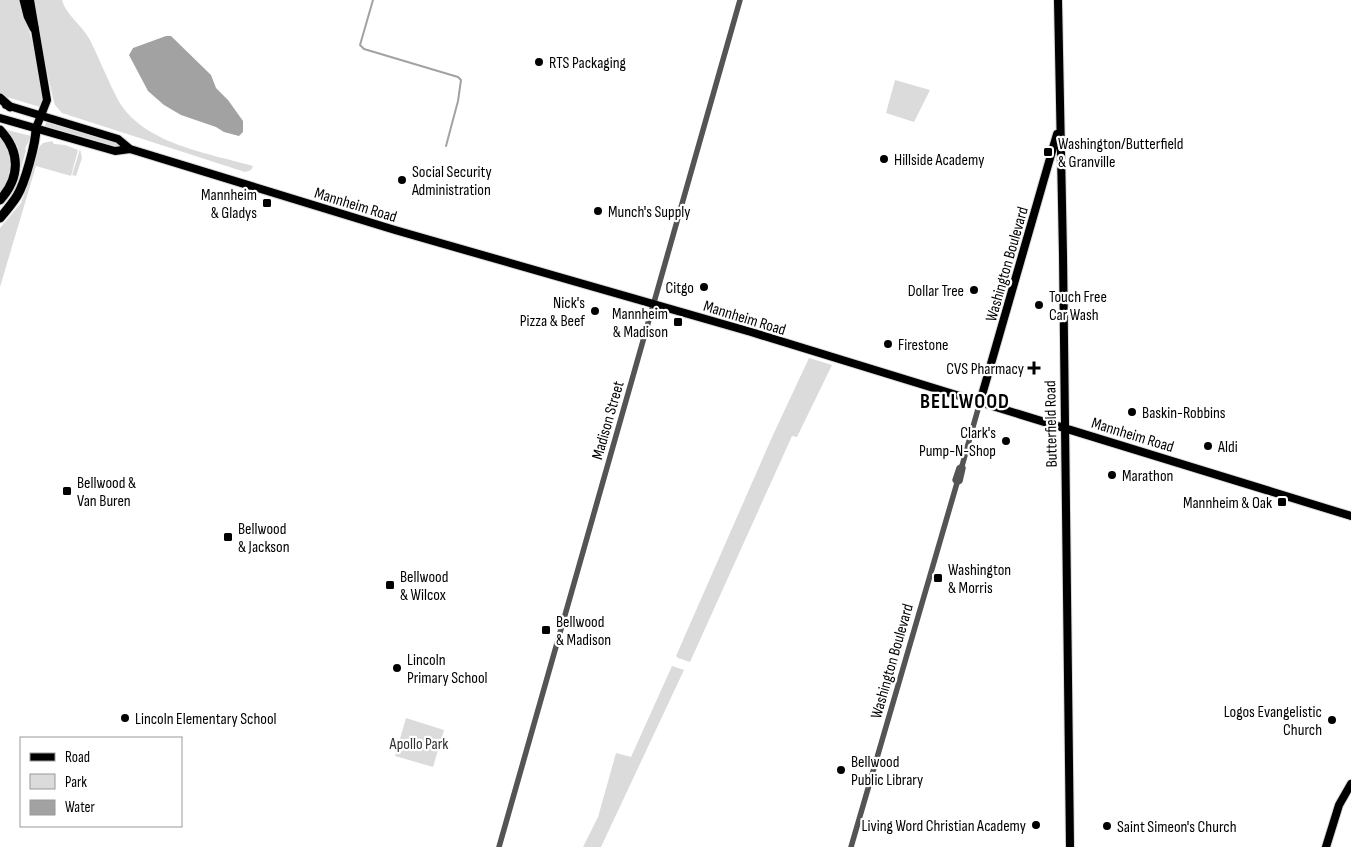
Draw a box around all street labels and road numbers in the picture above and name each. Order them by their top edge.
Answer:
street label: Mannheim Road [312,184,399,227]
street label: Washington Boulevard [982,205,1033,324]
street label: Mannheim Road [701,297,788,340]
street label: Madison Street [588,379,629,462]
street label: Butterfield Road [1041,380,1062,468]
street label: Mannheim Road [1089,414,1176,457]
street label: Washington Boulevard [867,602,918,721]

